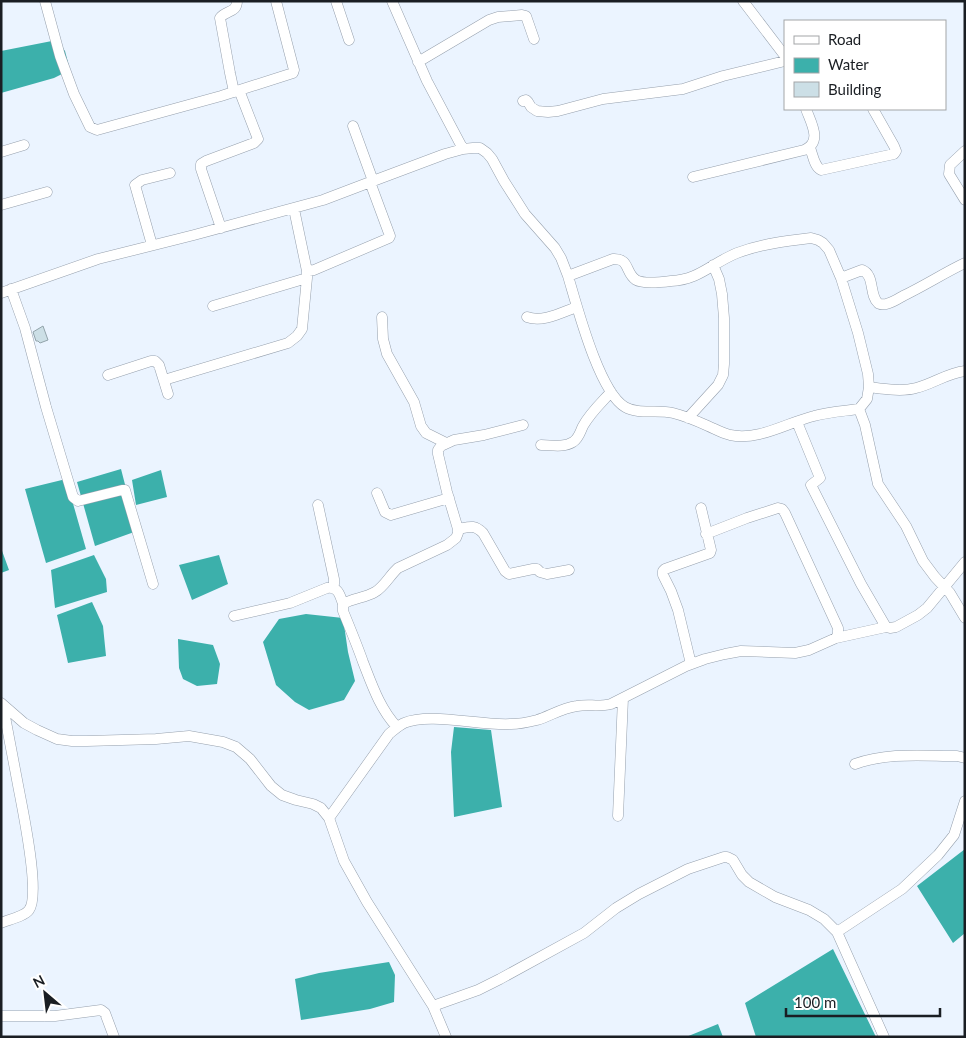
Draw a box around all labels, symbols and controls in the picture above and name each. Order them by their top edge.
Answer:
legend [784,20,946,110]
text: Road [828,30,861,48]
text: Water [828,55,869,73]
text: Building [828,80,881,98]
north arrow [20,968,70,1018]
text: N [30,971,47,991]
scale bar [786,986,940,1018]
text: 100 m [794,993,836,1011]

